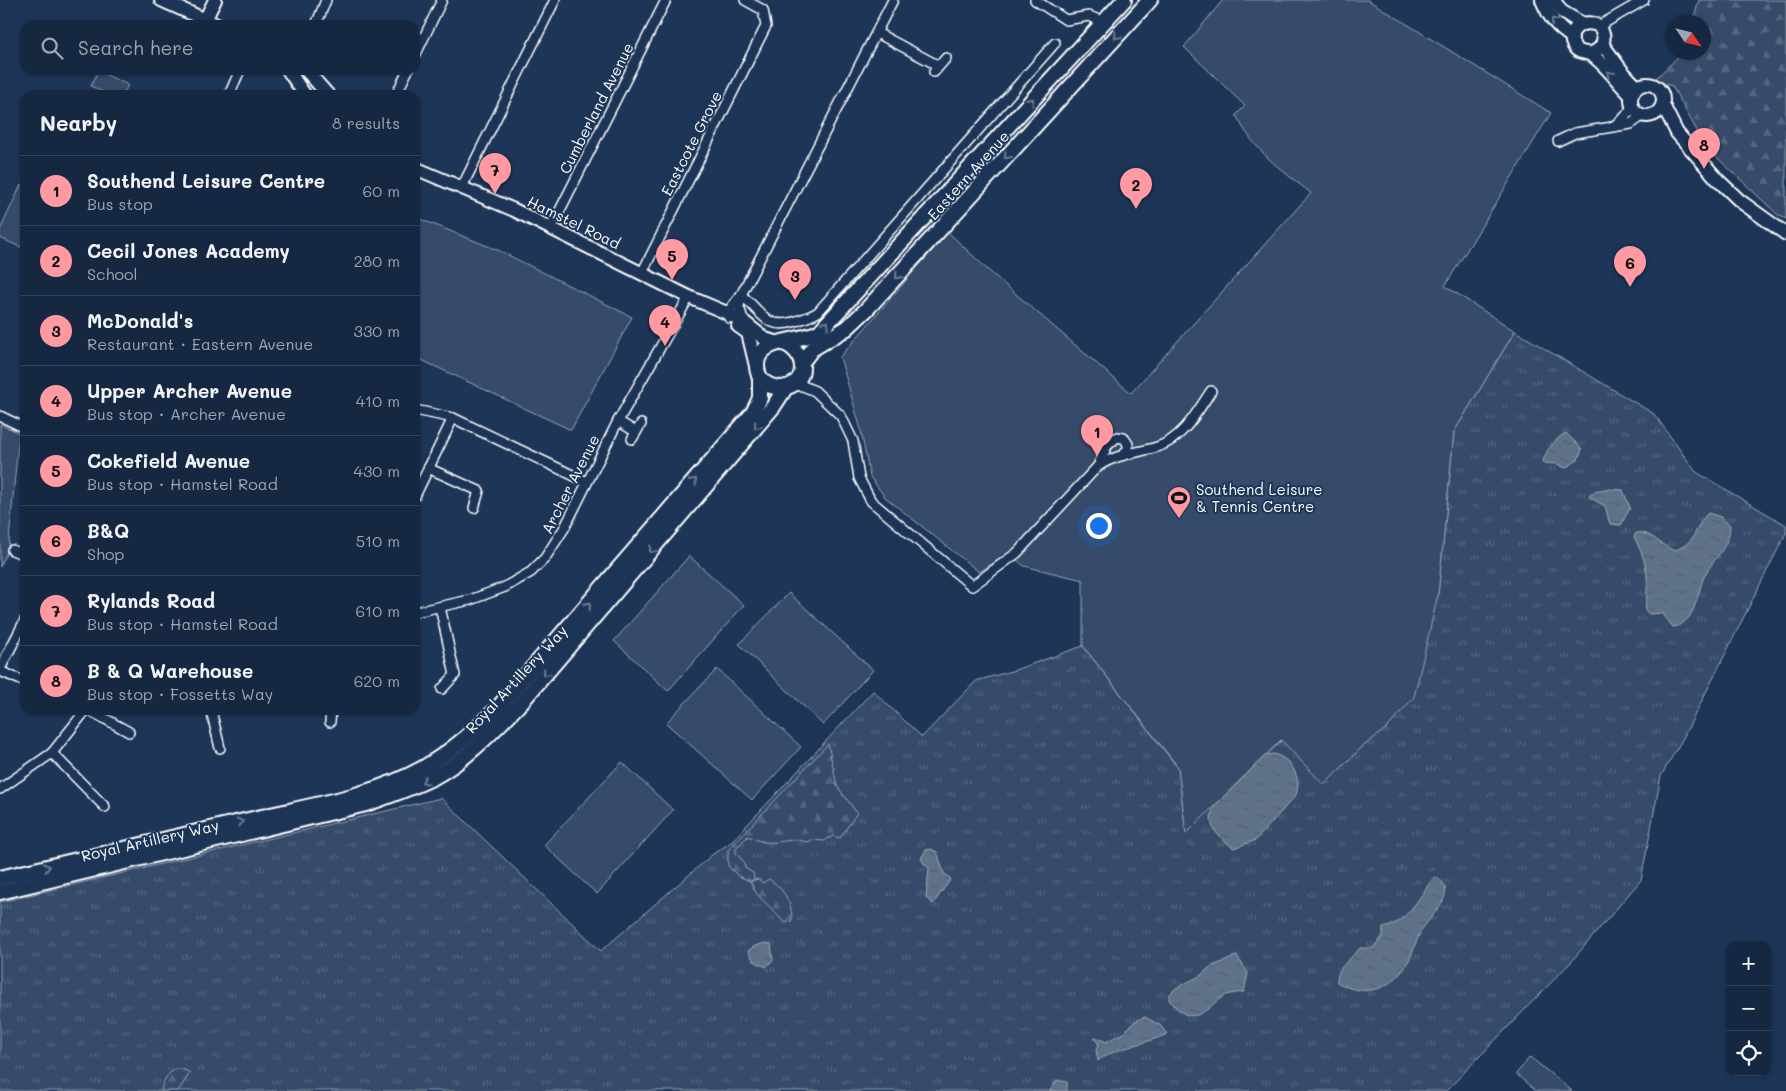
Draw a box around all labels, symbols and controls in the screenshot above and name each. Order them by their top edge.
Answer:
north arrow [1666,15,1711,60]
one-way arrow [1551,18,1559,27]
search box [20,20,420,75]
one-way arrow [1114,31,1123,40]
icon: search [38,34,66,62]
text: Search here [78,35,194,60]
street label: Cumberland Avenue [554,39,638,177]
one-way arrow [1607,71,1616,80]
street label: Eastcote Grove [656,87,726,199]
one-way arrow [1025,98,1034,107]
text: Nearby [40,109,117,136]
text: 8 results [332,112,400,133]
street label: Eastern Avenue [923,126,1013,224]
pin: 8 [1688,128,1720,169]
one-way arrow [1004,151,1013,160]
pin: 7 [479,153,511,194]
text: Southend Leisure Centre [87,168,325,193]
pin: 2 [1120,168,1152,209]
text: 1 [52,180,60,201]
text: 60 m [363,180,400,201]
street label: Hamstel Road [524,191,624,253]
text: Bus stop [87,193,153,214]
text: Cecil Jones Academy [87,238,290,263]
pin: 5 [656,239,688,280]
pin: 6 [1614,246,1646,287]
text: 2 [52,250,60,271]
text: 280 m [354,250,400,271]
pin: 3 [779,259,811,300]
text: School [87,263,137,284]
one-way arrow [894,270,903,279]
pin: 4 [649,305,681,346]
text: McDonald's [87,308,193,333]
text: 3 [51,320,61,341]
text: 330 m [354,320,400,341]
one-way arrow [820,321,829,330]
text: Restaurant · Eastern Avenue [87,333,313,354]
text: Upper Archer Avenue [87,378,292,403]
text: 4 [51,390,61,411]
text: 410 m [356,390,400,411]
text: Bus stop · Archer Avenue [87,403,286,424]
pin: 1 [1081,415,1113,456]
one-way arrow [754,421,763,430]
street label: Archer Avenue [536,431,604,537]
text: Cokefield Avenue [87,448,250,473]
text: 5 [51,460,61,481]
text: 430 m [353,460,400,481]
text: Bus stop · Hamstel Road [87,473,278,494]
one-way arrow [688,478,697,487]
place label: Southend Leisure & Tennis Centre [1196,479,1323,516]
sports icon: Southend Leisure & Tennis Centre [1166,485,1192,519]
your location [1086,513,1112,539]
text: B&Q [87,518,129,543]
text: 6 [51,530,61,551]
text: 510 m [356,530,400,551]
text: Shop [87,543,124,564]
one-way arrow [649,544,657,553]
text: Rylands Road [87,588,215,613]
text: 7 [52,600,60,621]
text: 610 m [355,600,400,621]
one-way arrow [582,601,591,610]
text: Bus stop · Hamstel Road [87,613,278,634]
street label: Royal Artillery Way [461,621,571,737]
text: B & Q Warehouse [87,658,253,683]
one-way arrow [542,668,551,677]
text: 8 [51,670,61,691]
text: 620 m [354,670,400,691]
text: Bus stop · Fossetts Way [87,683,273,704]
one-way arrow [422,775,431,785]
street label: Royal Artillery Way [79,814,221,866]
one-way arrow [235,817,244,828]
one-way arrow [43,862,52,873]
map controls [1726,941,1771,1076]
button: + [1726,941,1771,986]
button: − [1726,986,1771,1031]
button: locate [1726,1031,1771,1076]

